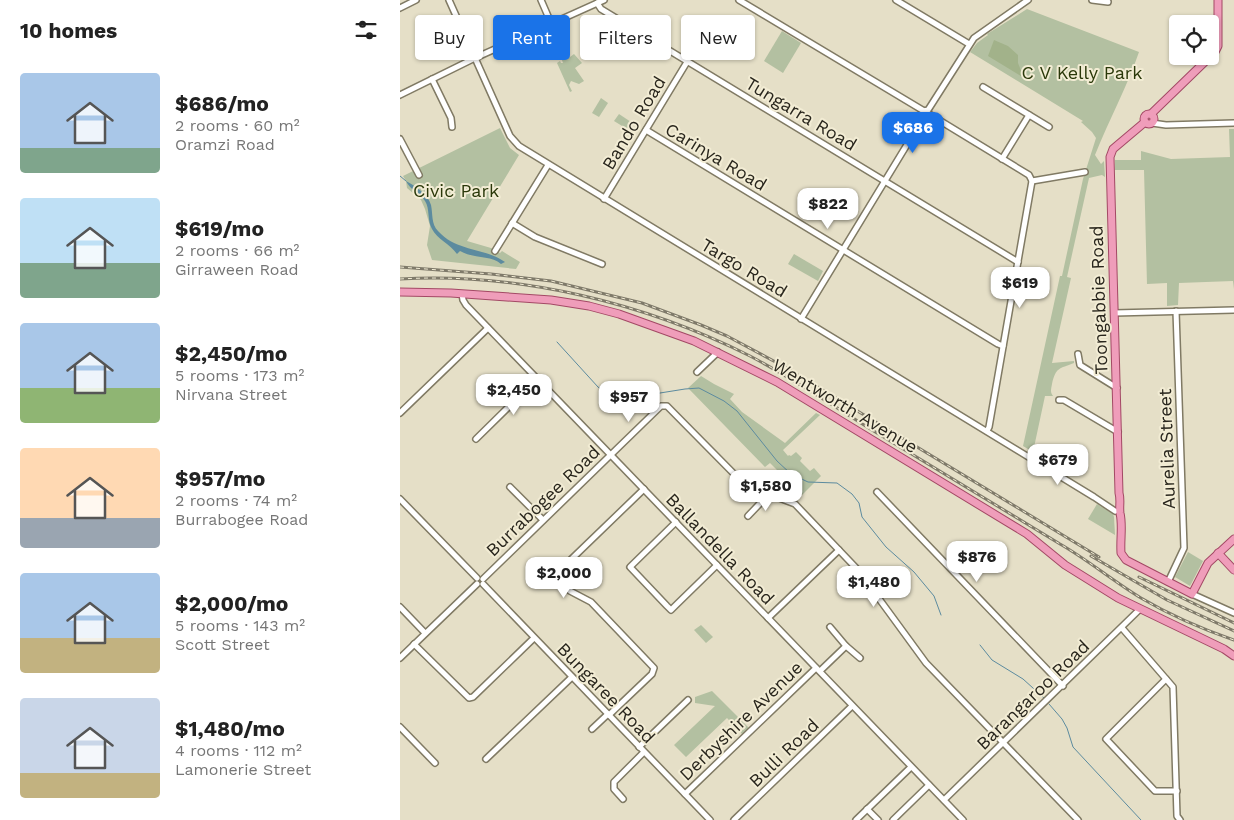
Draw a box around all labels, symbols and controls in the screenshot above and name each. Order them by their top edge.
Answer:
chip: Buy [415,15,483,60]
chip: Rent [493,15,570,60]
chip: Filters [580,15,671,60]
chip: New [681,15,755,60]
map controls [1169,15,1219,65]
button: locate [1169,15,1219,65]
icon: filters [352,16,380,44]
text: 10 homes [20,18,117,43]
park label: C V Kelly Park [1022,62,1142,83]
street label: Bando Road [597,72,670,173]
street label: Tungarra Road [742,72,861,155]
text: $686/mo [175,91,269,116]
icon: home [60,93,120,153]
pin: $686 [883,112,943,154]
text: 2 rooms · 60 m² [175,116,300,135]
street label: Carinya Road [662,118,771,195]
text: $686 [893,118,933,137]
text: Oramzi Road [175,135,275,154]
park label: Civic Park [413,180,499,201]
pin: $822 [798,188,858,230]
text: $822 [808,194,848,213]
text: $619/mo [175,216,264,241]
icon: home [60,218,120,278]
street label: Toongabbie Road [1085,225,1112,375]
street label: Targo Road [697,234,791,301]
text: 2 rooms · 66 m² [175,241,299,260]
text: Girraween Road [175,260,299,279]
pin: $619 [990,266,1050,309]
text: $619 [1002,273,1038,292]
text: $2,450/mo [175,341,287,366]
icon: home [60,343,120,403]
street label: Wentworth Avenue [769,354,922,457]
text: 5 rooms · 173 m² [175,366,304,385]
pin: $2,450 [473,374,555,416]
text: $2,450 [487,380,541,399]
pin: $957 [599,380,659,423]
text: Nirvana Street [175,385,287,404]
text: $957 [610,387,648,406]
street label: Aurelia Street [1154,388,1179,510]
street label: Burrabogee Road [481,441,604,560]
pin: $679 [1028,444,1088,486]
text: $679 [1038,450,1078,469]
text: $957/mo [175,466,265,491]
icon: home [60,468,120,528]
pin: $1,580 [725,470,807,512]
text: $1,580 [740,476,792,495]
street label: Ballandella Road [662,489,779,609]
text: 2 rooms · 74 m² [175,491,297,510]
text: Burrabogee Road [175,510,308,529]
pin: $876 [947,540,1007,583]
text: $876 [958,547,996,566]
pin: $2,000 [523,556,605,599]
text: $2,000 [536,563,592,582]
pin: $1,480 [833,566,915,608]
text: $1,480 [848,572,900,591]
text: $2,000/mo [175,591,288,616]
icon: home [60,593,120,653]
text: 5 rooms · 143 m² [175,616,305,635]
text: Scott Street [175,635,270,654]
street label: Barangaroo Road [972,635,1093,754]
street label: Bungaree Road [553,638,660,747]
street label: Derbyshire Avenue [675,657,806,785]
street label: Bulli Road [744,714,823,791]
text: $1,480/mo [175,716,285,741]
icon: home [60,718,120,778]
text: 4 rooms · 112 m² [175,741,302,760]
text: Lamonerie Street [175,760,311,779]

